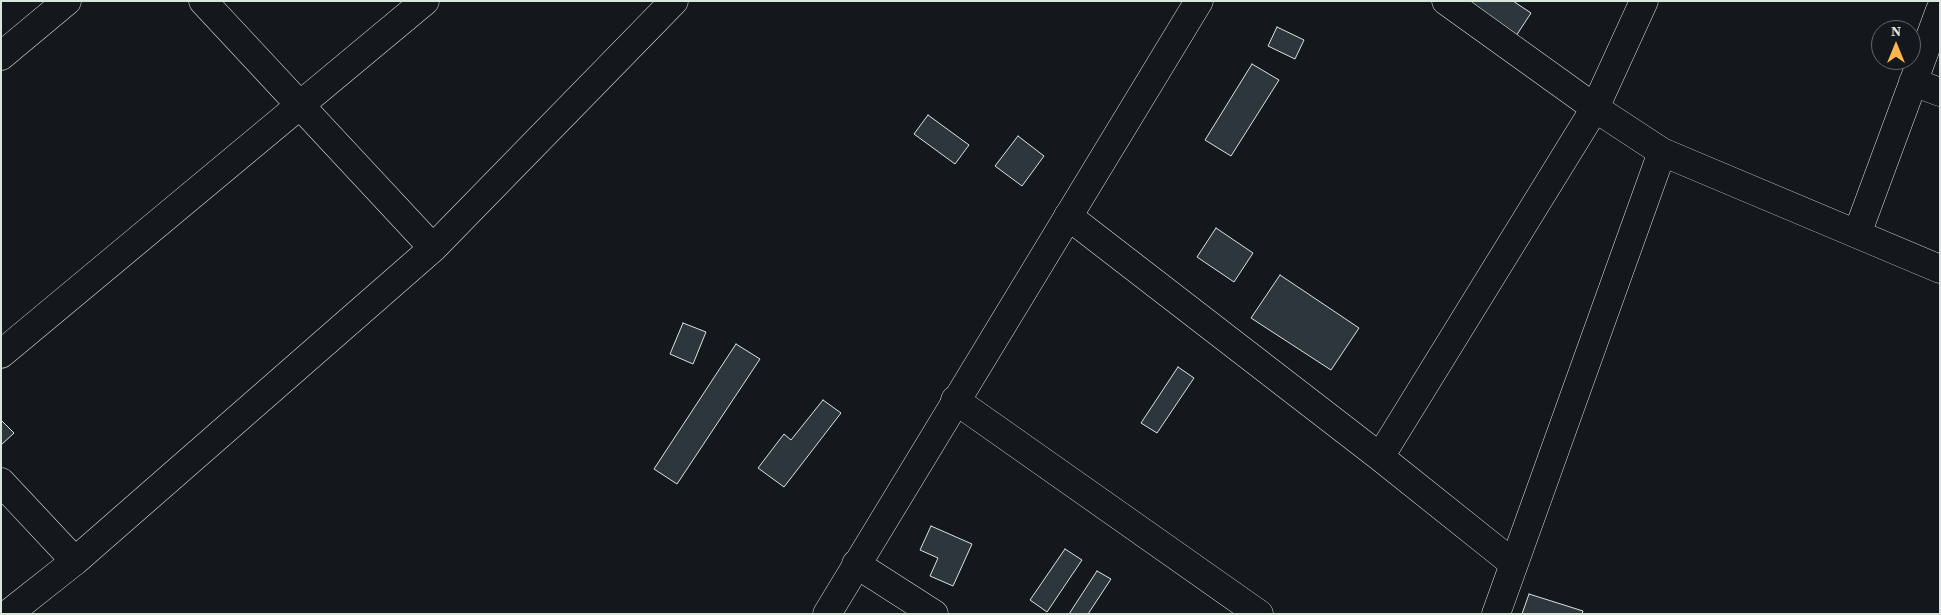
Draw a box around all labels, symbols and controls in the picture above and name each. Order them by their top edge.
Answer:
north arrow [1871,20,1921,70]
text: N [1891,21,1901,41]

